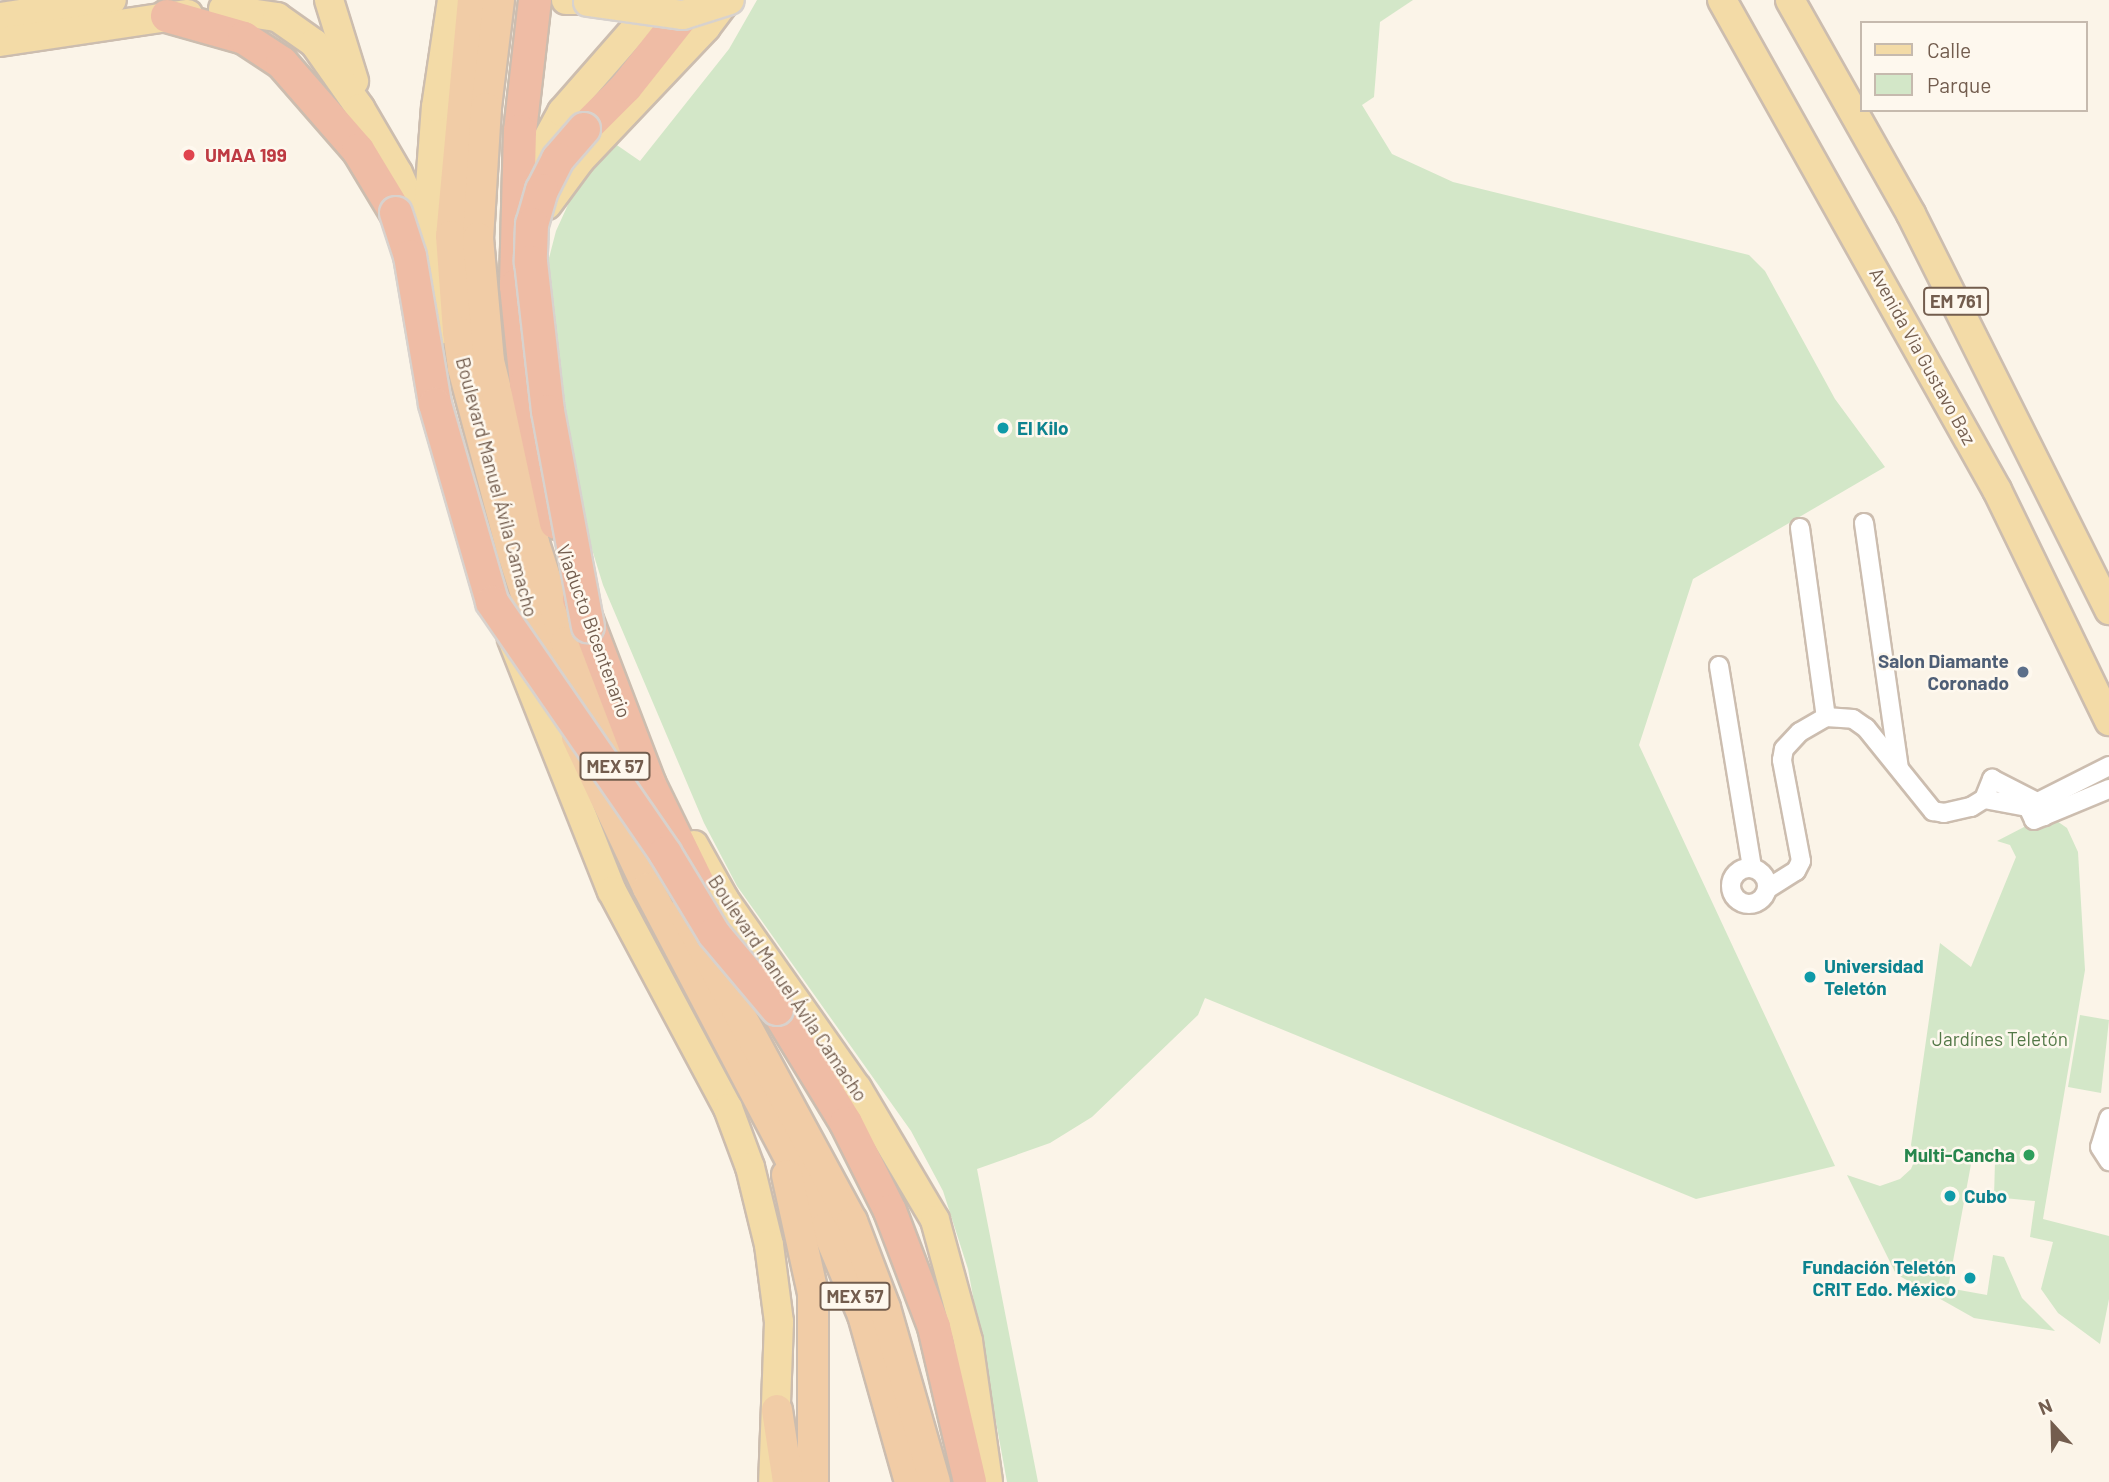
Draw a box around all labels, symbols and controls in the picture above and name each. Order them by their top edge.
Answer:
legend [1860,21,2088,112]
text: Calle [1927,37,1971,62]
text: Parque [1927,72,1992,97]
place label: UMAA 199 [205,144,287,166]
marker: UMAA 199 [179,145,199,165]
street label: Avenida Via Gustavo Baz [1865,264,1981,448]
road number: EM 761 [1923,286,1989,316]
street label: Boulevard Manuel Ávila Camacho [451,355,543,619]
place label: El Kilo [1017,417,1068,439]
marker: El Kilo [995,420,1011,436]
street label: Viaducto Bicentenario [552,541,636,721]
place label: Salon Diamante Coronado [1878,650,2009,694]
marker: Salon Diamante Coronado [2015,664,2031,680]
road number: MEX 57 [578,752,652,780]
street label: Boulevard Manuel Ávila Camacho [704,871,872,1105]
place label: Universidad Teletón [1824,955,1924,999]
marker: Universidad Teletón [1802,969,1818,985]
park label: Jardínes Teletón [1932,1028,2068,1050]
place label: Multi-Cancha [1904,1144,2015,1166]
marker: Multi-Cancha [2021,1147,2037,1163]
place label: Cubo [1964,1185,2007,1207]
marker: Cubo [1942,1188,1958,1204]
place label: Fundación Teletón CRIT Edo. México [1802,1256,1956,1300]
marker: Fundación Teletón CRIT Edo. México [1962,1270,1978,1286]
road number: MEX 57 [818,1282,892,1310]
north arrow [2018,1391,2088,1461]
text: N [2035,1393,2055,1419]

